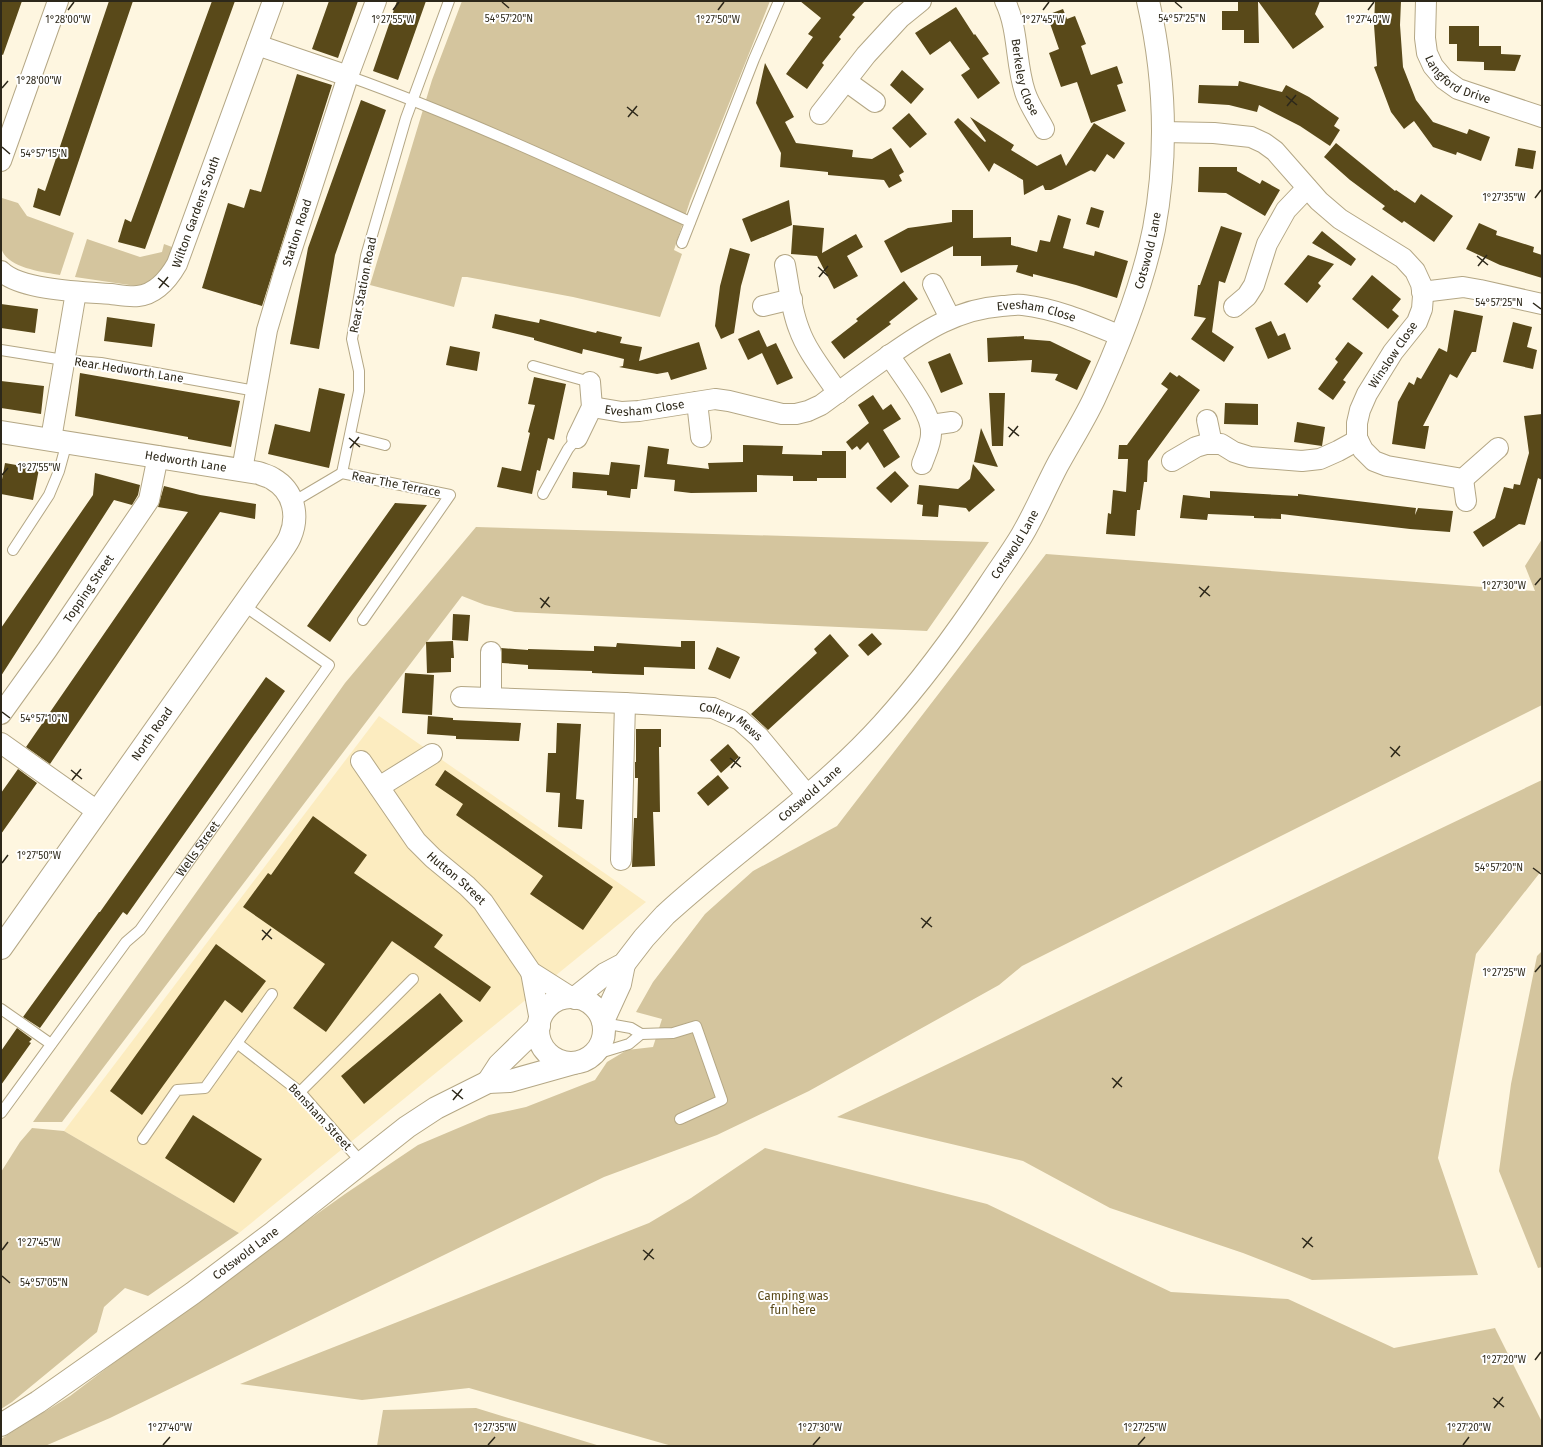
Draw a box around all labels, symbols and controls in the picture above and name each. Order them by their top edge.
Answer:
text: 54°57'20"N [485,13,533,25]
text: 54°57'25"N [1158,13,1206,25]
text: 1°28'00"W [45,14,91,26]
text: 1°27'55"W [371,14,415,26]
text: 1°27'50"W [696,14,741,26]
text: 1°27'45"W [1022,14,1065,26]
text: 1°27'40"W [1346,14,1391,26]
street label: Berkeley Close [1009,38,1042,118]
street label: Langford Drive [1422,53,1492,106]
text: 1°28'00"W [16,75,62,87]
text: 54°57'15"N [21,148,67,160]
street label: Wilton Gardens South [169,154,223,270]
text: 1°27'35"W [1482,192,1526,204]
street label: Station Road [280,197,315,268]
street label: Cotswold Lane [1132,211,1164,291]
street label: Rear Station Road [347,236,379,334]
text: 54°57'25"N [1475,297,1523,309]
street label: Evesham Close [996,298,1078,325]
street label: Winslow Close [1366,319,1420,391]
street label: Rear Hedworth Lane [73,354,185,386]
street label: Evesham Close [603,397,685,419]
street label: Hedworth Lane [144,448,228,475]
text: 1°27'55"W [17,462,61,474]
street label: Rear The Terrace [350,469,442,499]
street label: Cotswold Lane [988,508,1041,582]
street label: Topping Street [61,551,117,625]
text: 1°27'30"W [1482,580,1527,592]
street label: Collery Mews [699,700,766,744]
street label: North Road [128,705,176,763]
text: 54°57'10"N [20,713,68,725]
street label: Cotswold Lane [776,762,844,824]
street label: Wells Street [173,818,223,879]
street label: Hutton Street [424,849,489,908]
text: 1°27'50"W [17,850,62,862]
text: 54°57'20"N [1475,862,1523,874]
text: 1°27'25"W [1482,967,1526,979]
street label: Bensham Street [286,1081,355,1154]
street label: Cotswold Lane [210,1224,281,1283]
text: 1°27'45"W [18,1237,61,1249]
text: 54°57'05"N [20,1277,68,1289]
park label: Camping was fun here [758,1289,829,1317]
text: 1°27'20"W [1482,1354,1527,1366]
text: 1°27'40"W [148,1422,193,1434]
text: 1°27'35"W [473,1422,517,1434]
text: 1°27'30"W [798,1422,843,1434]
text: 1°27'25"W [1123,1422,1167,1434]
text: 1°27'20"W [1447,1422,1492,1434]

